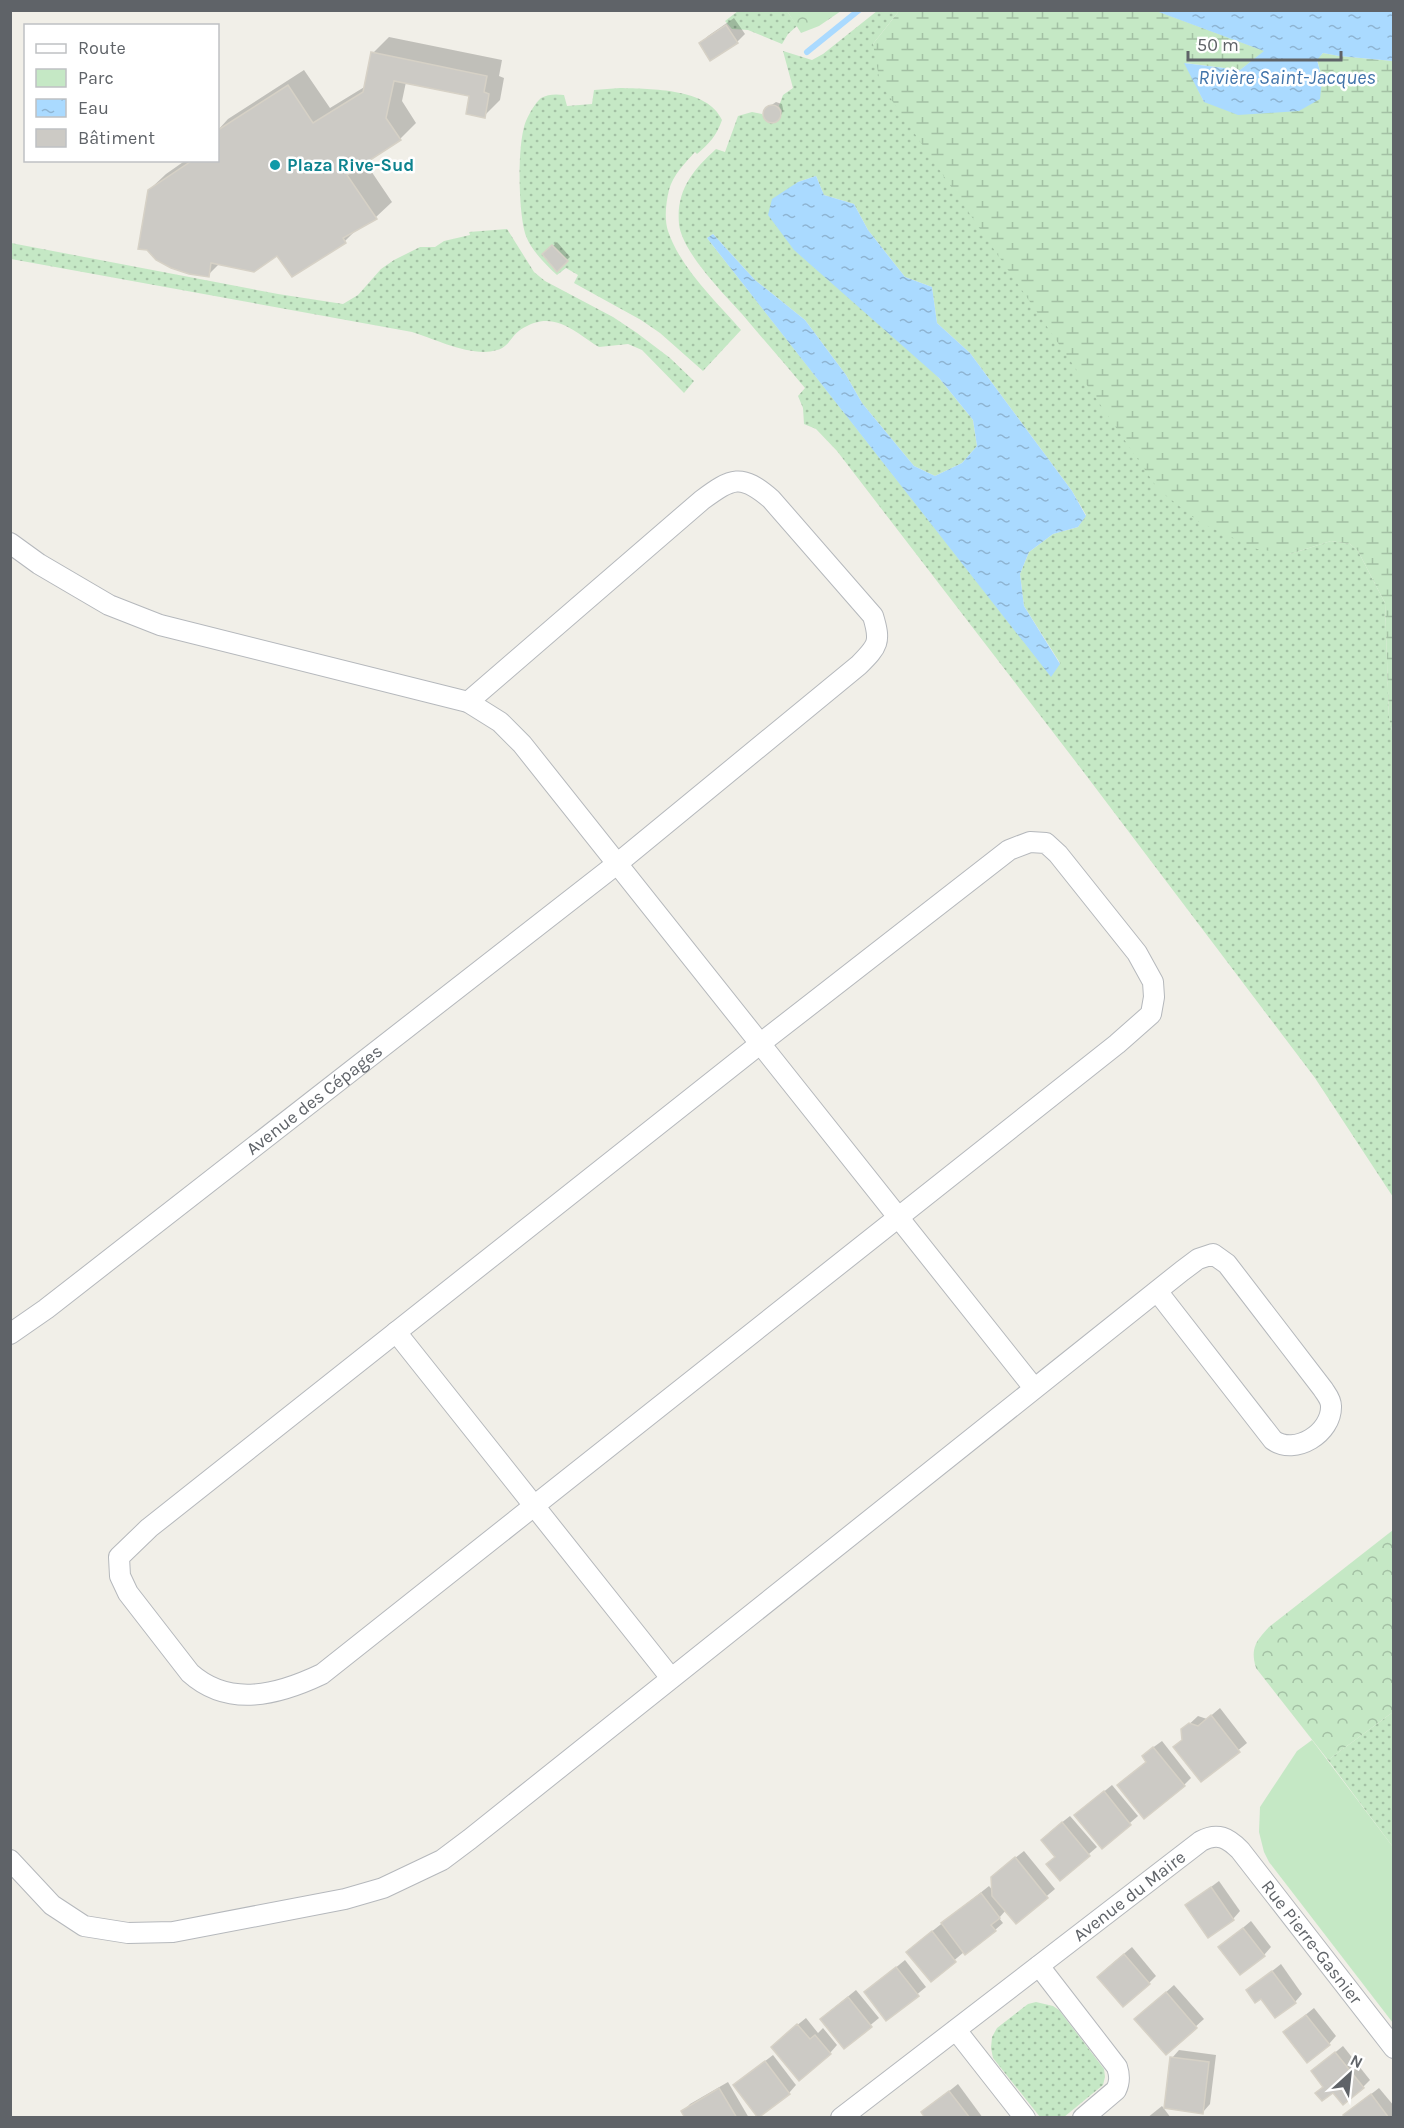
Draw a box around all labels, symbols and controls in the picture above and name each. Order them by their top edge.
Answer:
legend [24,24,219,162]
scale bar [1188,24,1341,62]
text: 50 m [1197,34,1239,56]
text: Route [78,37,126,59]
water label: Rivière Saint-Jacques [1198,66,1376,89]
text: Parc [78,67,114,89]
text: Eau [78,97,109,119]
text: Bâtiment [78,127,155,149]
place label: Plaza Rive-Sud [287,154,414,176]
marker: Plaza Rive-Sud [268,158,282,172]
street label: Avenue des Cépages [242,1040,387,1160]
street label: Avenue du Maire [1069,1846,1190,1946]
street label: Rue Pierre-Gasnier [1257,1876,1367,2009]
north arrow [1320,2044,1380,2104]
text: N [1347,2050,1366,2072]

